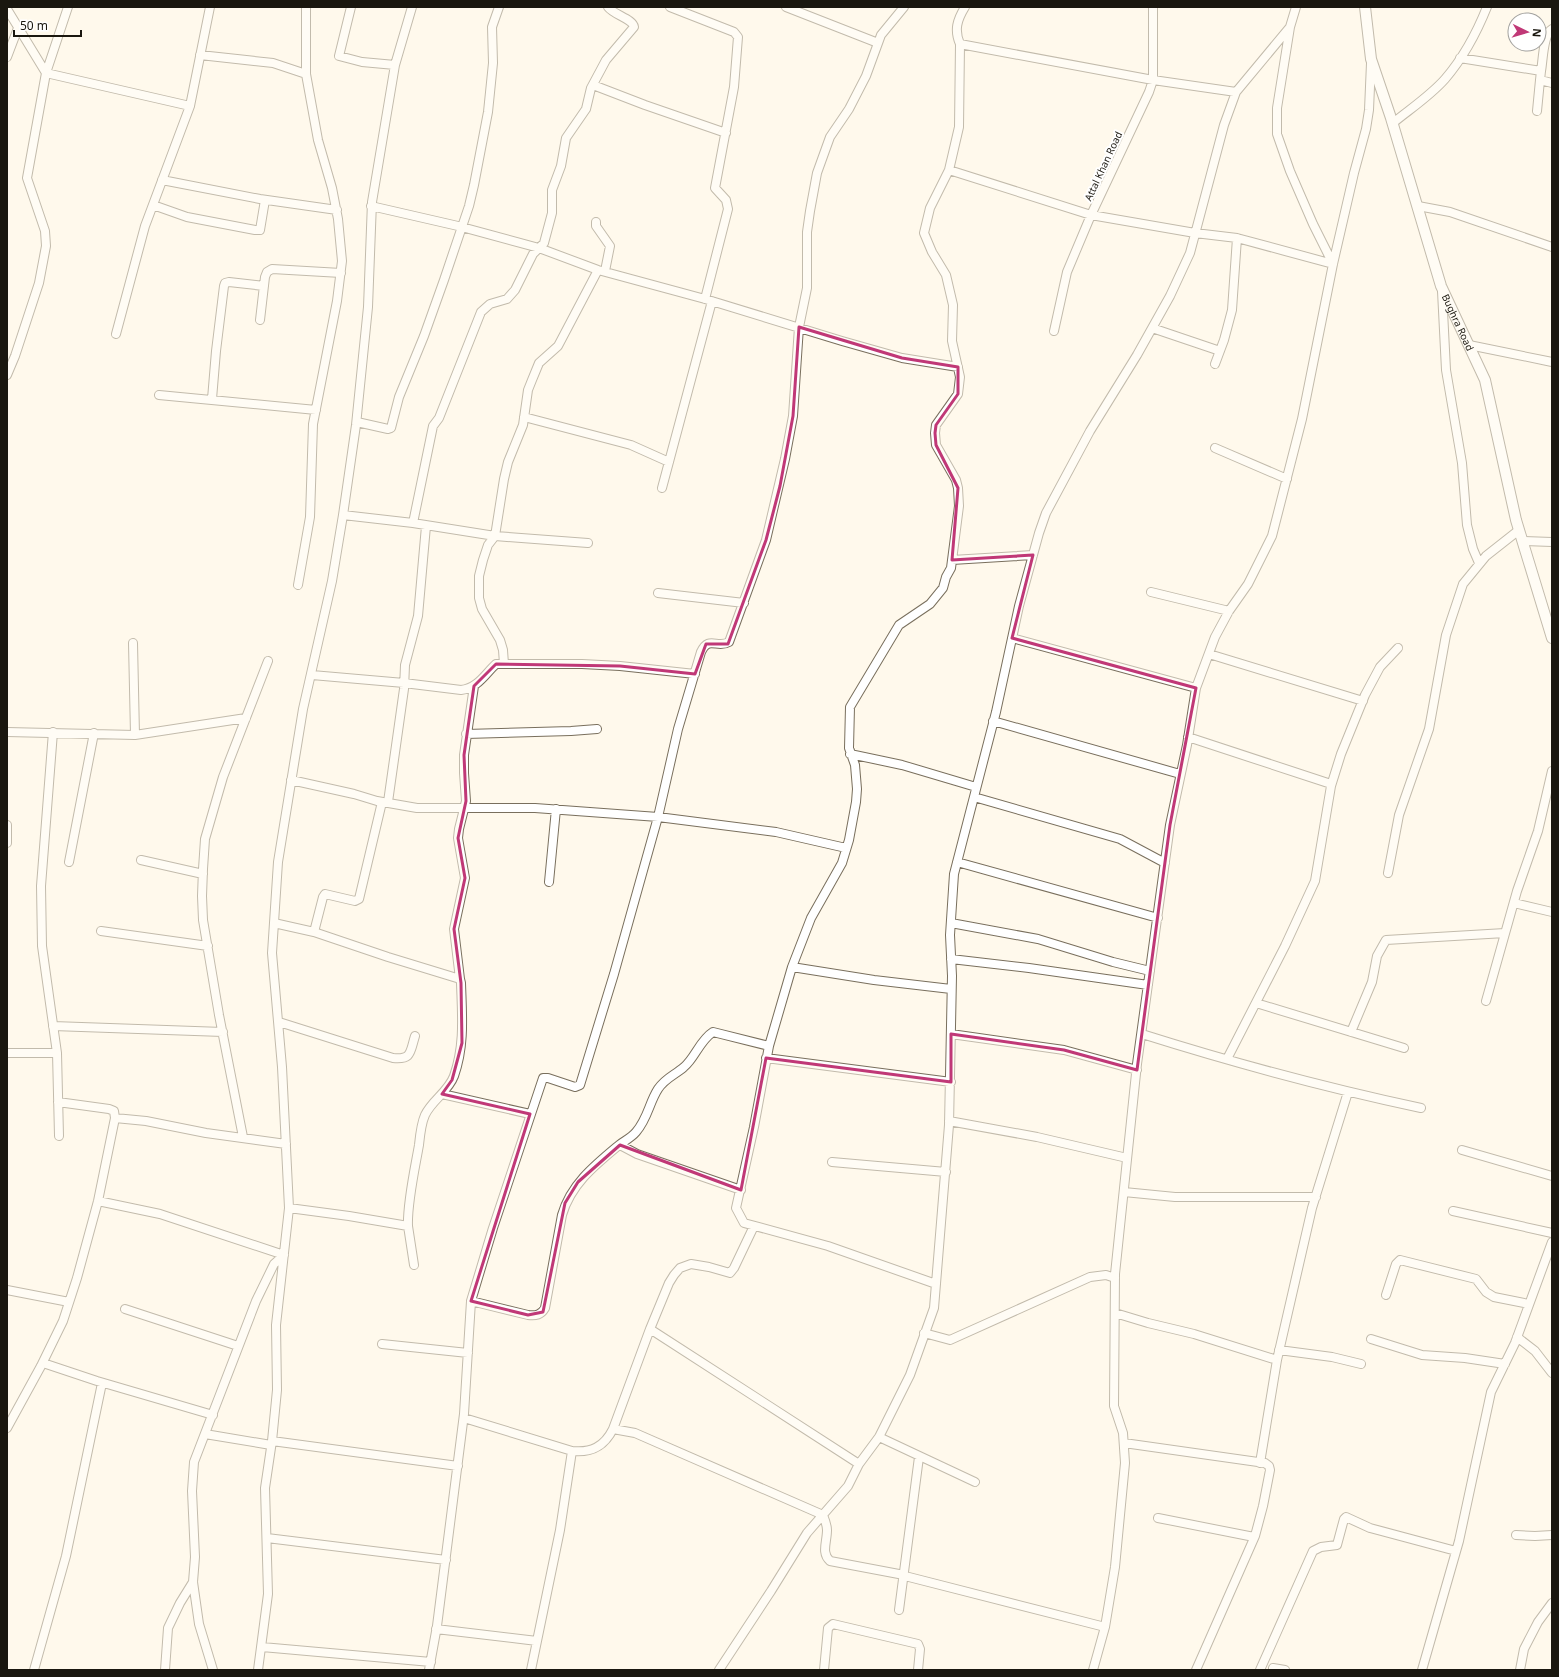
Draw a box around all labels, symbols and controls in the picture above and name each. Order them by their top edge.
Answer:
scale bar [14,12,81,38]
north arrow [1507,12,1547,52]
text: 50 m [20,17,48,34]
text: N [1530,28,1545,38]
street label: Attal Khan Road [1081,129,1125,203]
street label: Bughra Road [1439,292,1477,353]

